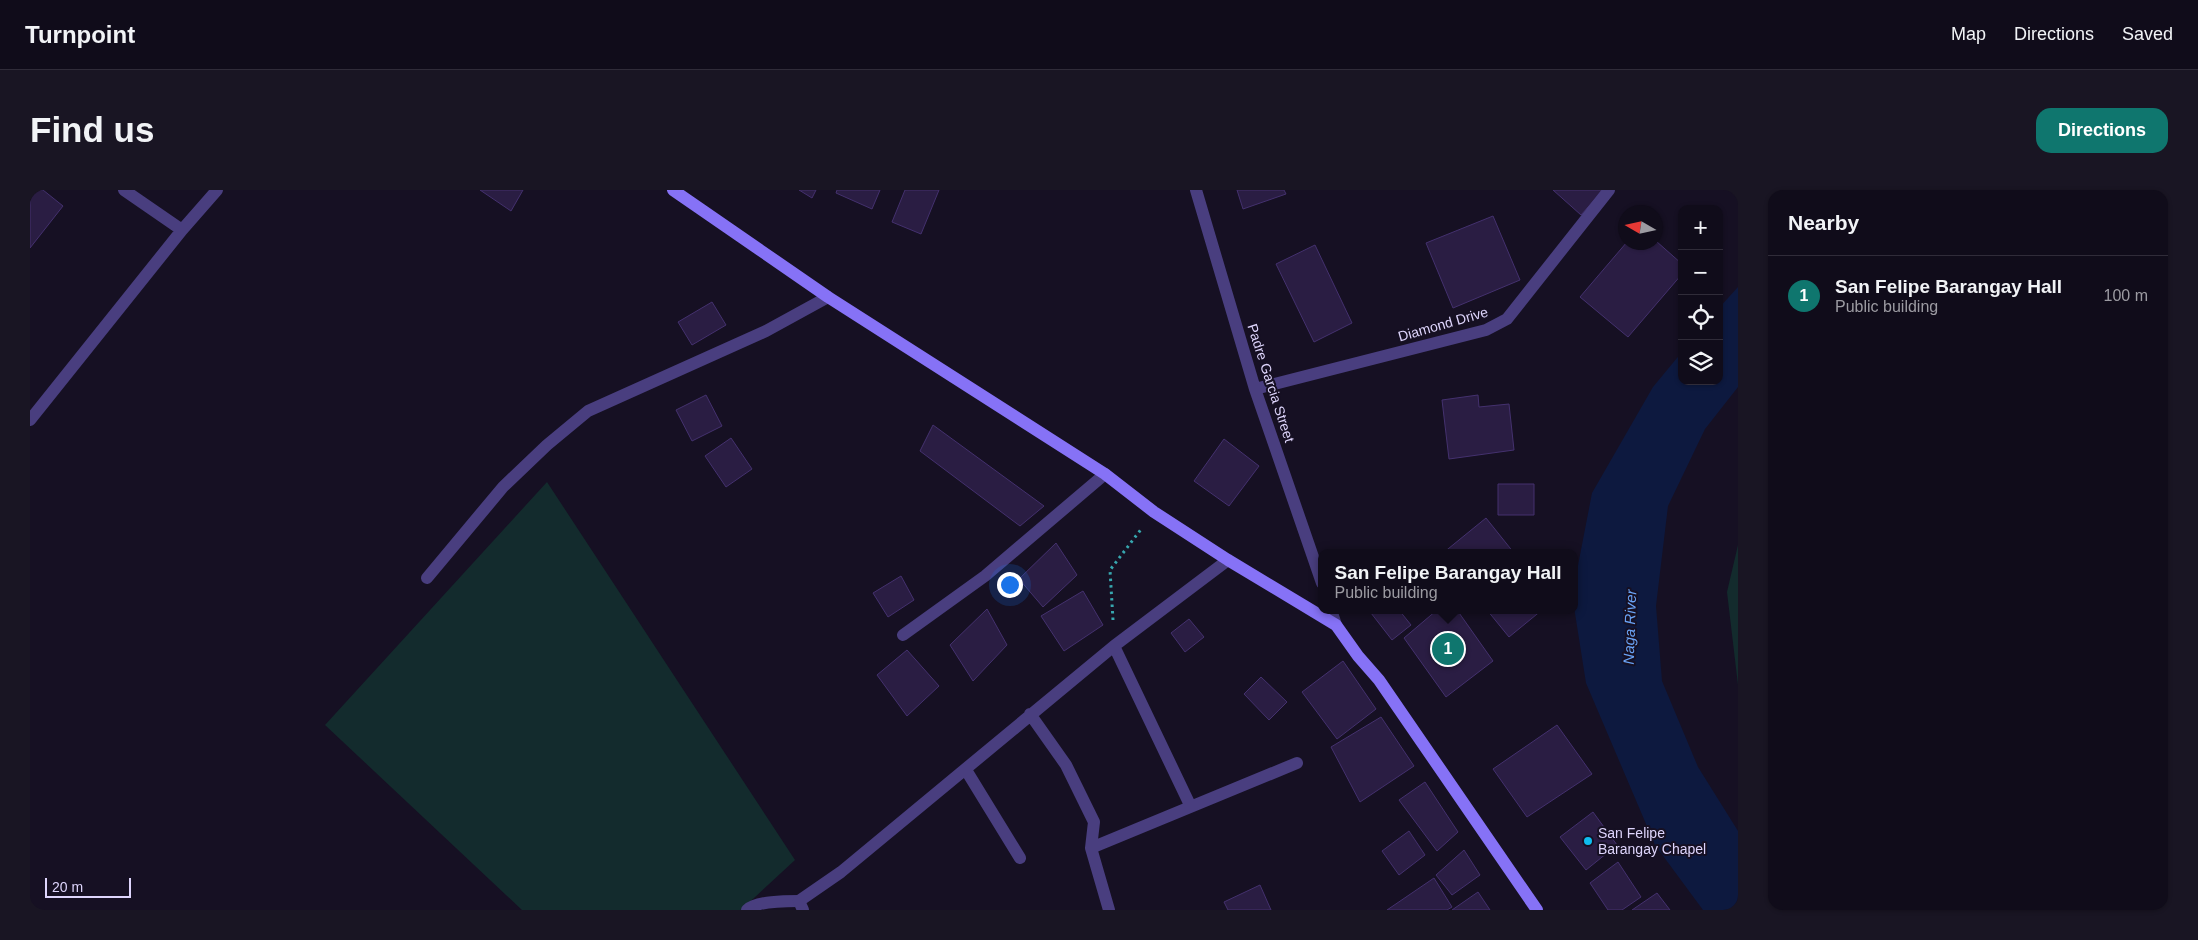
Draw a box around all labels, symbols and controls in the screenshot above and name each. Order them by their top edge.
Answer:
text: Turnpoint [25,21,135,48]
text: Map [1951,24,1986,44]
text: Directions [2014,24,2094,44]
text: Saved [2122,24,2173,44]
button: Directions [2036,108,2168,153]
text: Find us [30,110,154,149]
north arrow [1618,205,1663,250]
map controls [1678,205,1723,385]
button: + [1678,205,1723,250]
text: Nearby [1788,211,1859,234]
button: − [1678,250,1723,295]
text: San Felipe Barangay Hall [1835,276,2062,297]
text: 1 [1800,287,1808,304]
text: 100 m [2104,287,2148,304]
button: locate [1678,295,1723,340]
text: Public building [1835,298,1938,315]
street label: Diamond Drive [1396,303,1490,344]
street label: Padre Garcia Street [1244,322,1298,444]
button: layers [1678,340,1723,385]
popup [1318,549,1578,614]
text: San Felipe Barangay Hall [1334,562,1562,583]
your location [997,572,1023,598]
text: Public building [1334,584,1438,601]
water label: Naga River [1620,588,1639,665]
pin: 1 [1432,630,1464,668]
place label: San Felipe Barangay Chapel [1598,825,1706,857]
marker: San Felipe Barangay Chapel [1582,835,1594,847]
scale bar [45,875,131,898]
text: 20 m [52,879,83,895]

